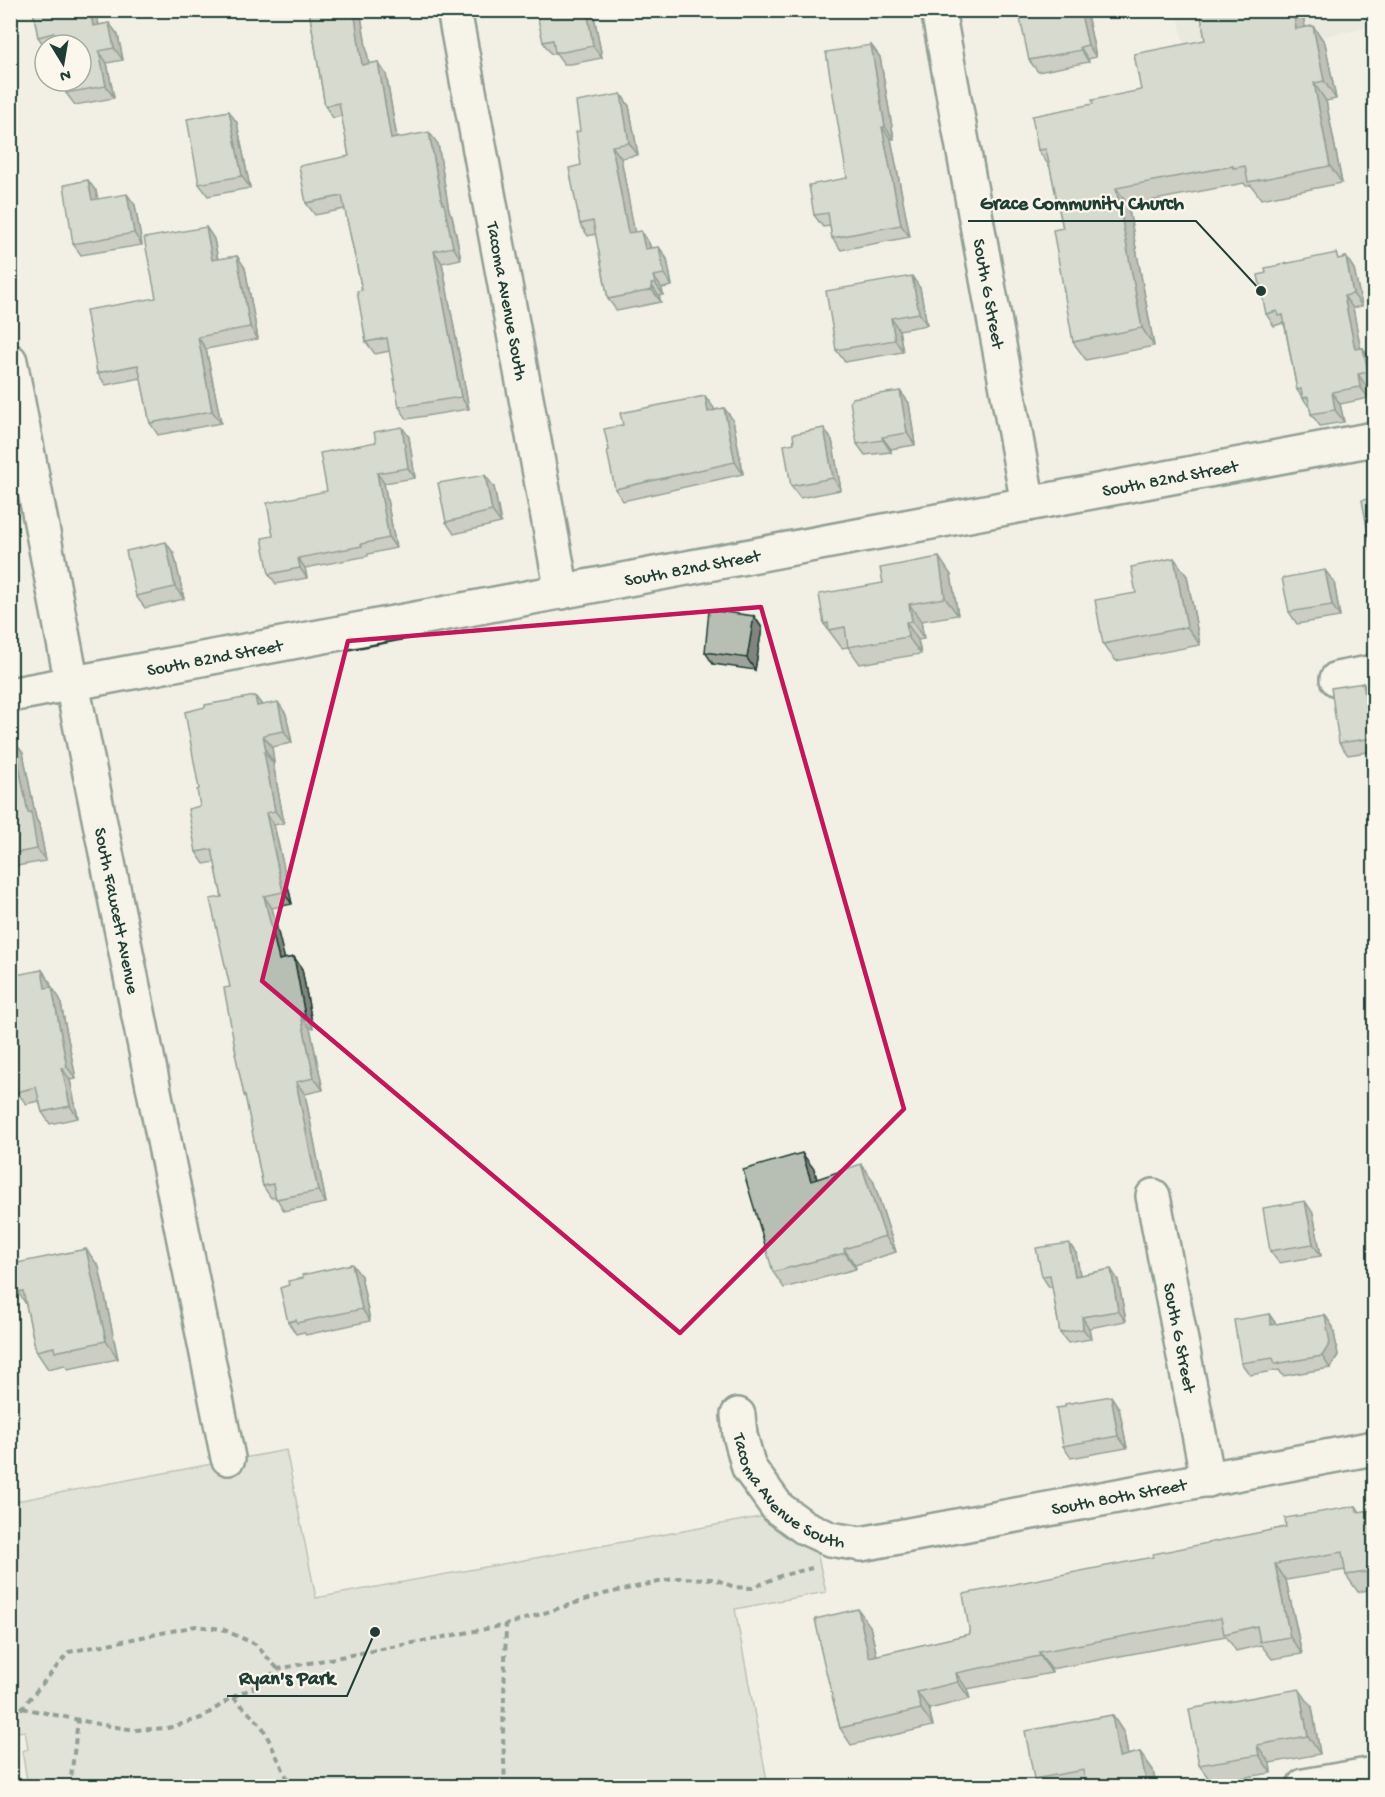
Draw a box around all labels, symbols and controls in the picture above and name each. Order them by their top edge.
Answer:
north arrow [33,33,93,93]
text: N [58,64,72,85]
callout: Grace Community Church [968,183,1196,221]
text: Grace Community Church [980,194,1184,217]
street label: Tacoma Avenue South [480,219,531,383]
street label: South G Street [967,237,1008,352]
street label: South 82nd Street [1101,456,1241,503]
street label: South 82nd Street [623,546,764,592]
street label: South 82nd Street [145,636,286,682]
street label: South Fawcett Avenue [88,826,142,997]
street label: South G Street [1157,1281,1199,1396]
street label: Tacoma Avenue South [727,1430,846,1554]
street label: South 80th Street [1050,1475,1190,1521]
callout: Ryan's Park [227,1658,347,1696]
text: Ryan's Park [238,1669,337,1692]

